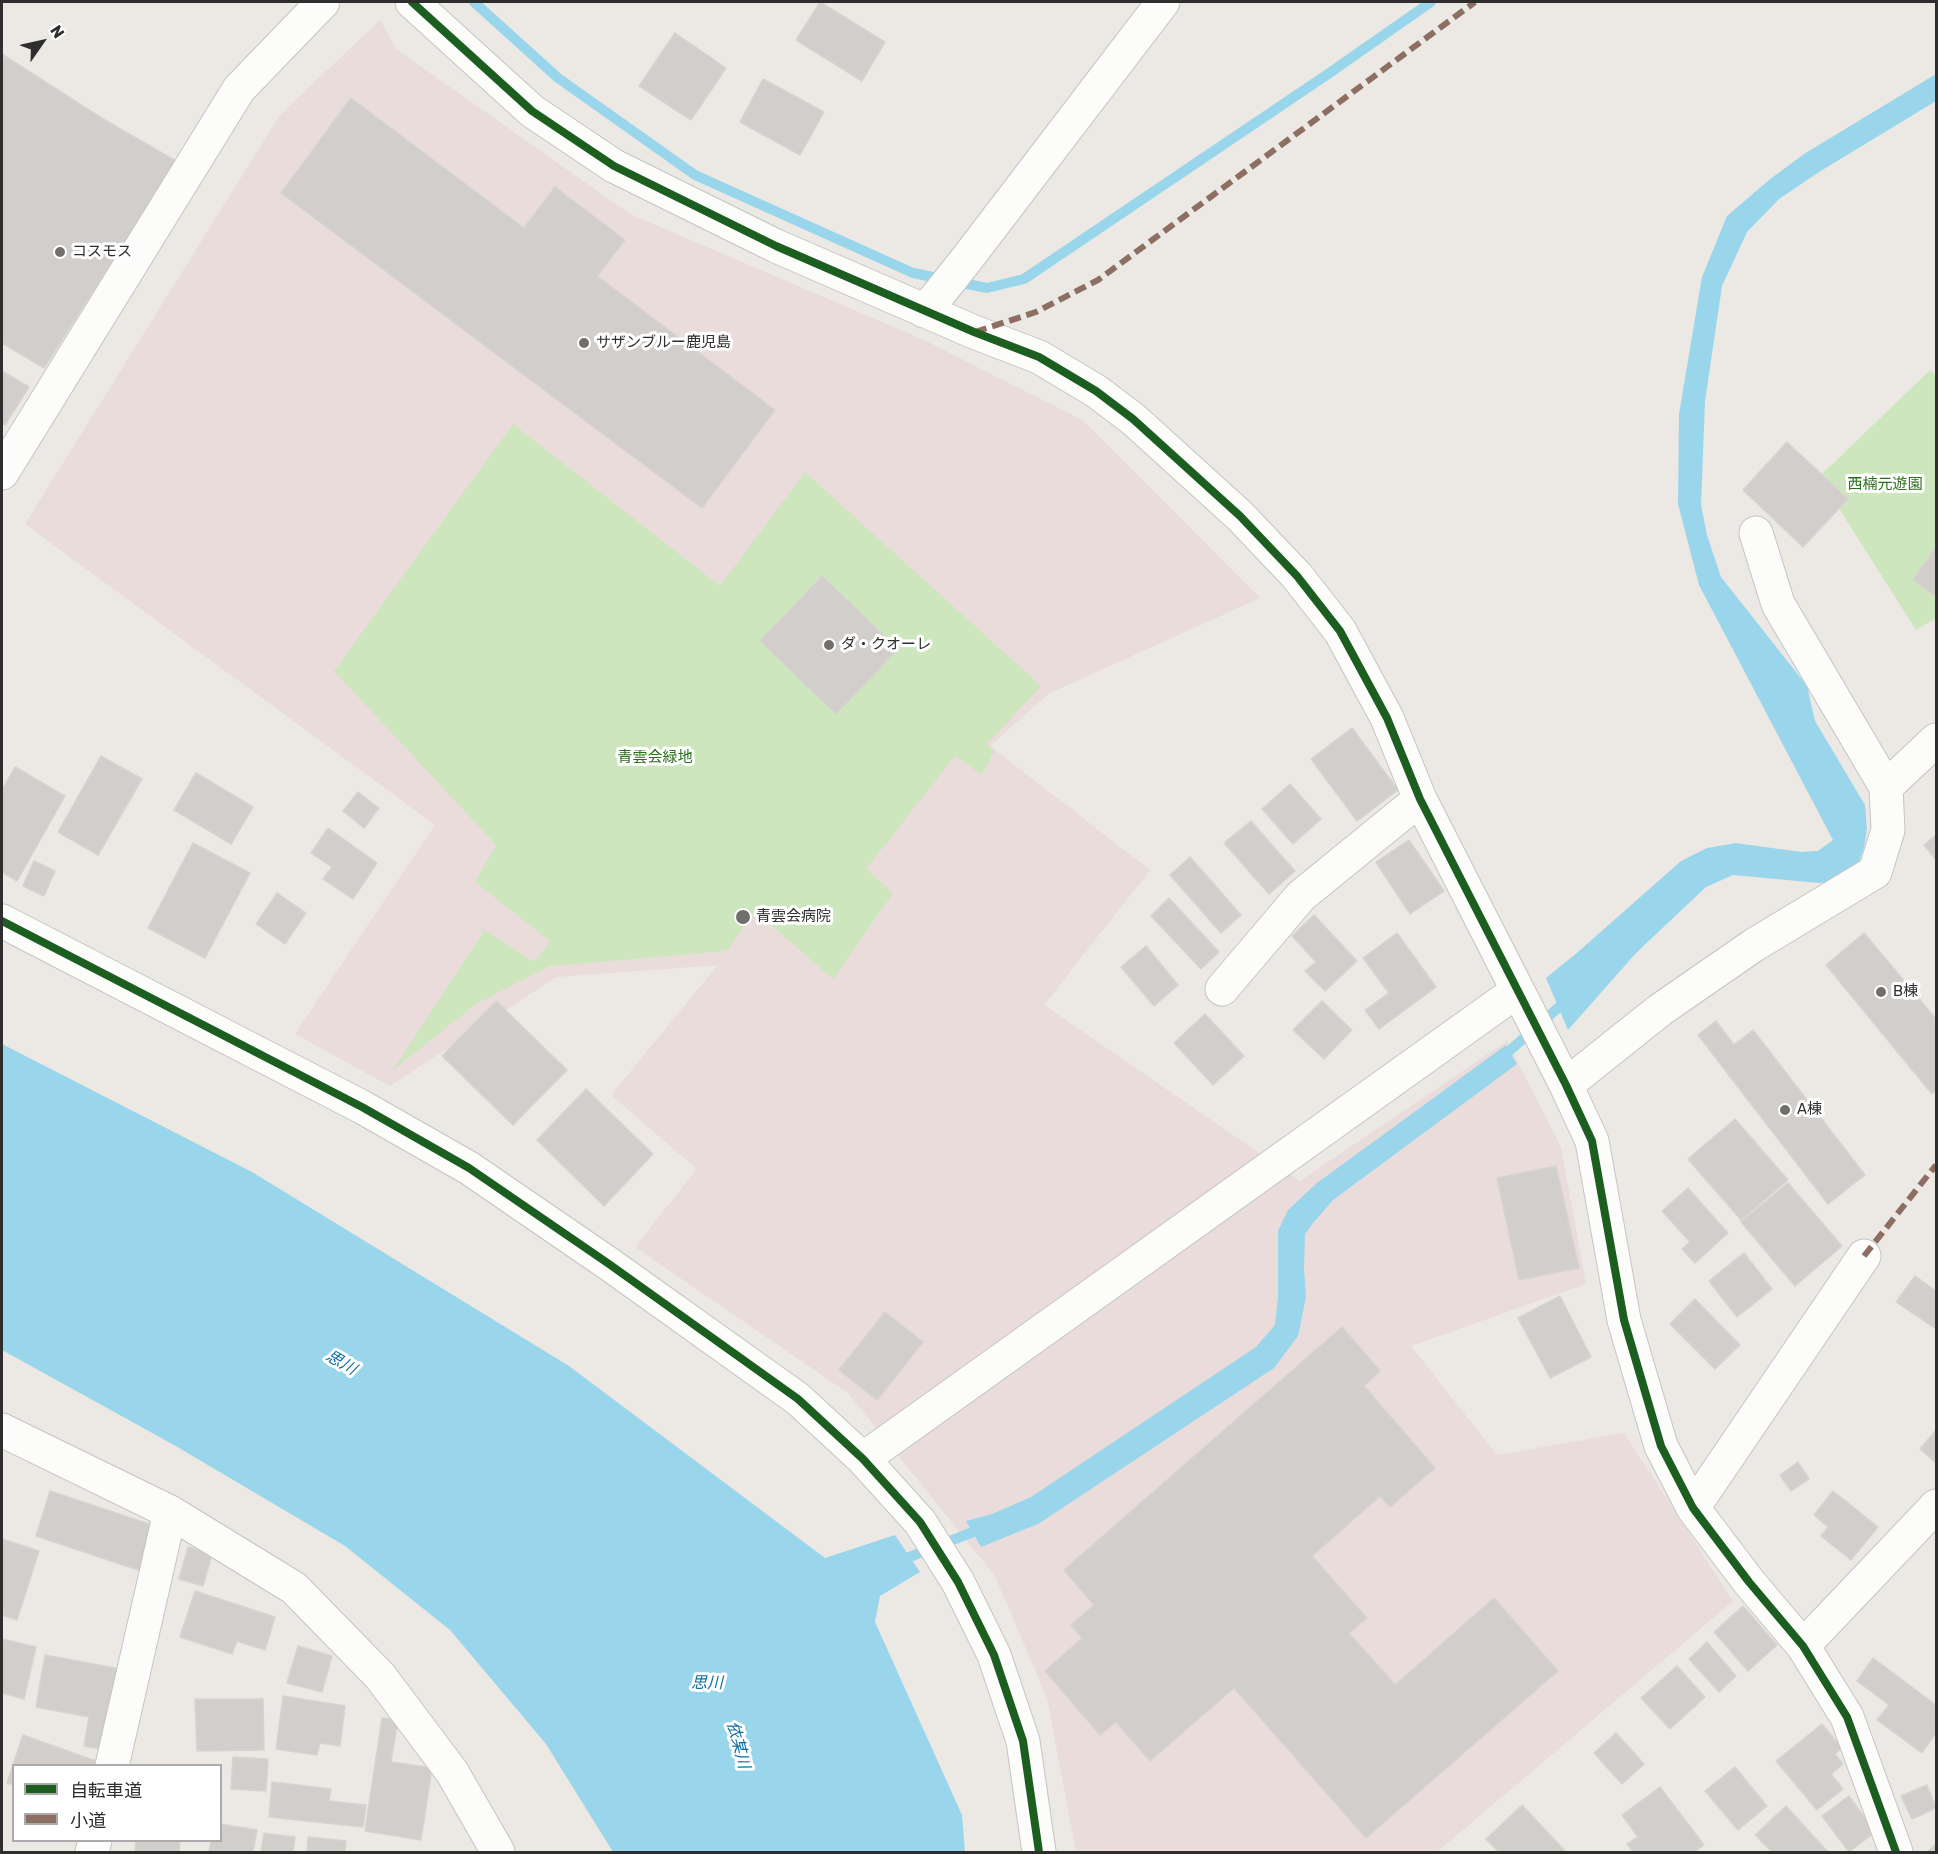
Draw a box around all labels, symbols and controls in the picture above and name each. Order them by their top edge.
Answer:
north arrow [12,12,72,72]
text: N [46,22,68,42]
place label: コスモス [72,243,132,261]
marker: コスモス [53,245,67,259]
place label: サザンブルー鹿児島 [596,334,731,352]
marker: サザンブルー鹿児島 [577,336,591,350]
park label: 西楠元遊園 [1848,476,1922,494]
place label: ダ・クオーレ [841,636,931,654]
marker: ダ・クオーレ [822,638,836,652]
park label: 青雲会緑地 [618,749,692,767]
marker: 青雲会病院 [734,908,752,926]
place label: 青雲会病院 [756,908,831,926]
place label: B棟 [1893,983,1918,1001]
marker: B棟 [1874,985,1888,999]
place label: A棟 [1797,1101,1822,1119]
marker: A棟 [1778,1103,1792,1117]
water label: 思川 [322,1347,360,1379]
water label: 思川 [691,1673,723,1693]
water label: 依某川 [723,1719,753,1771]
legend [12,1764,222,1842]
text: 自転車道 [70,1780,142,1802]
text: 小道 [70,1810,106,1832]

